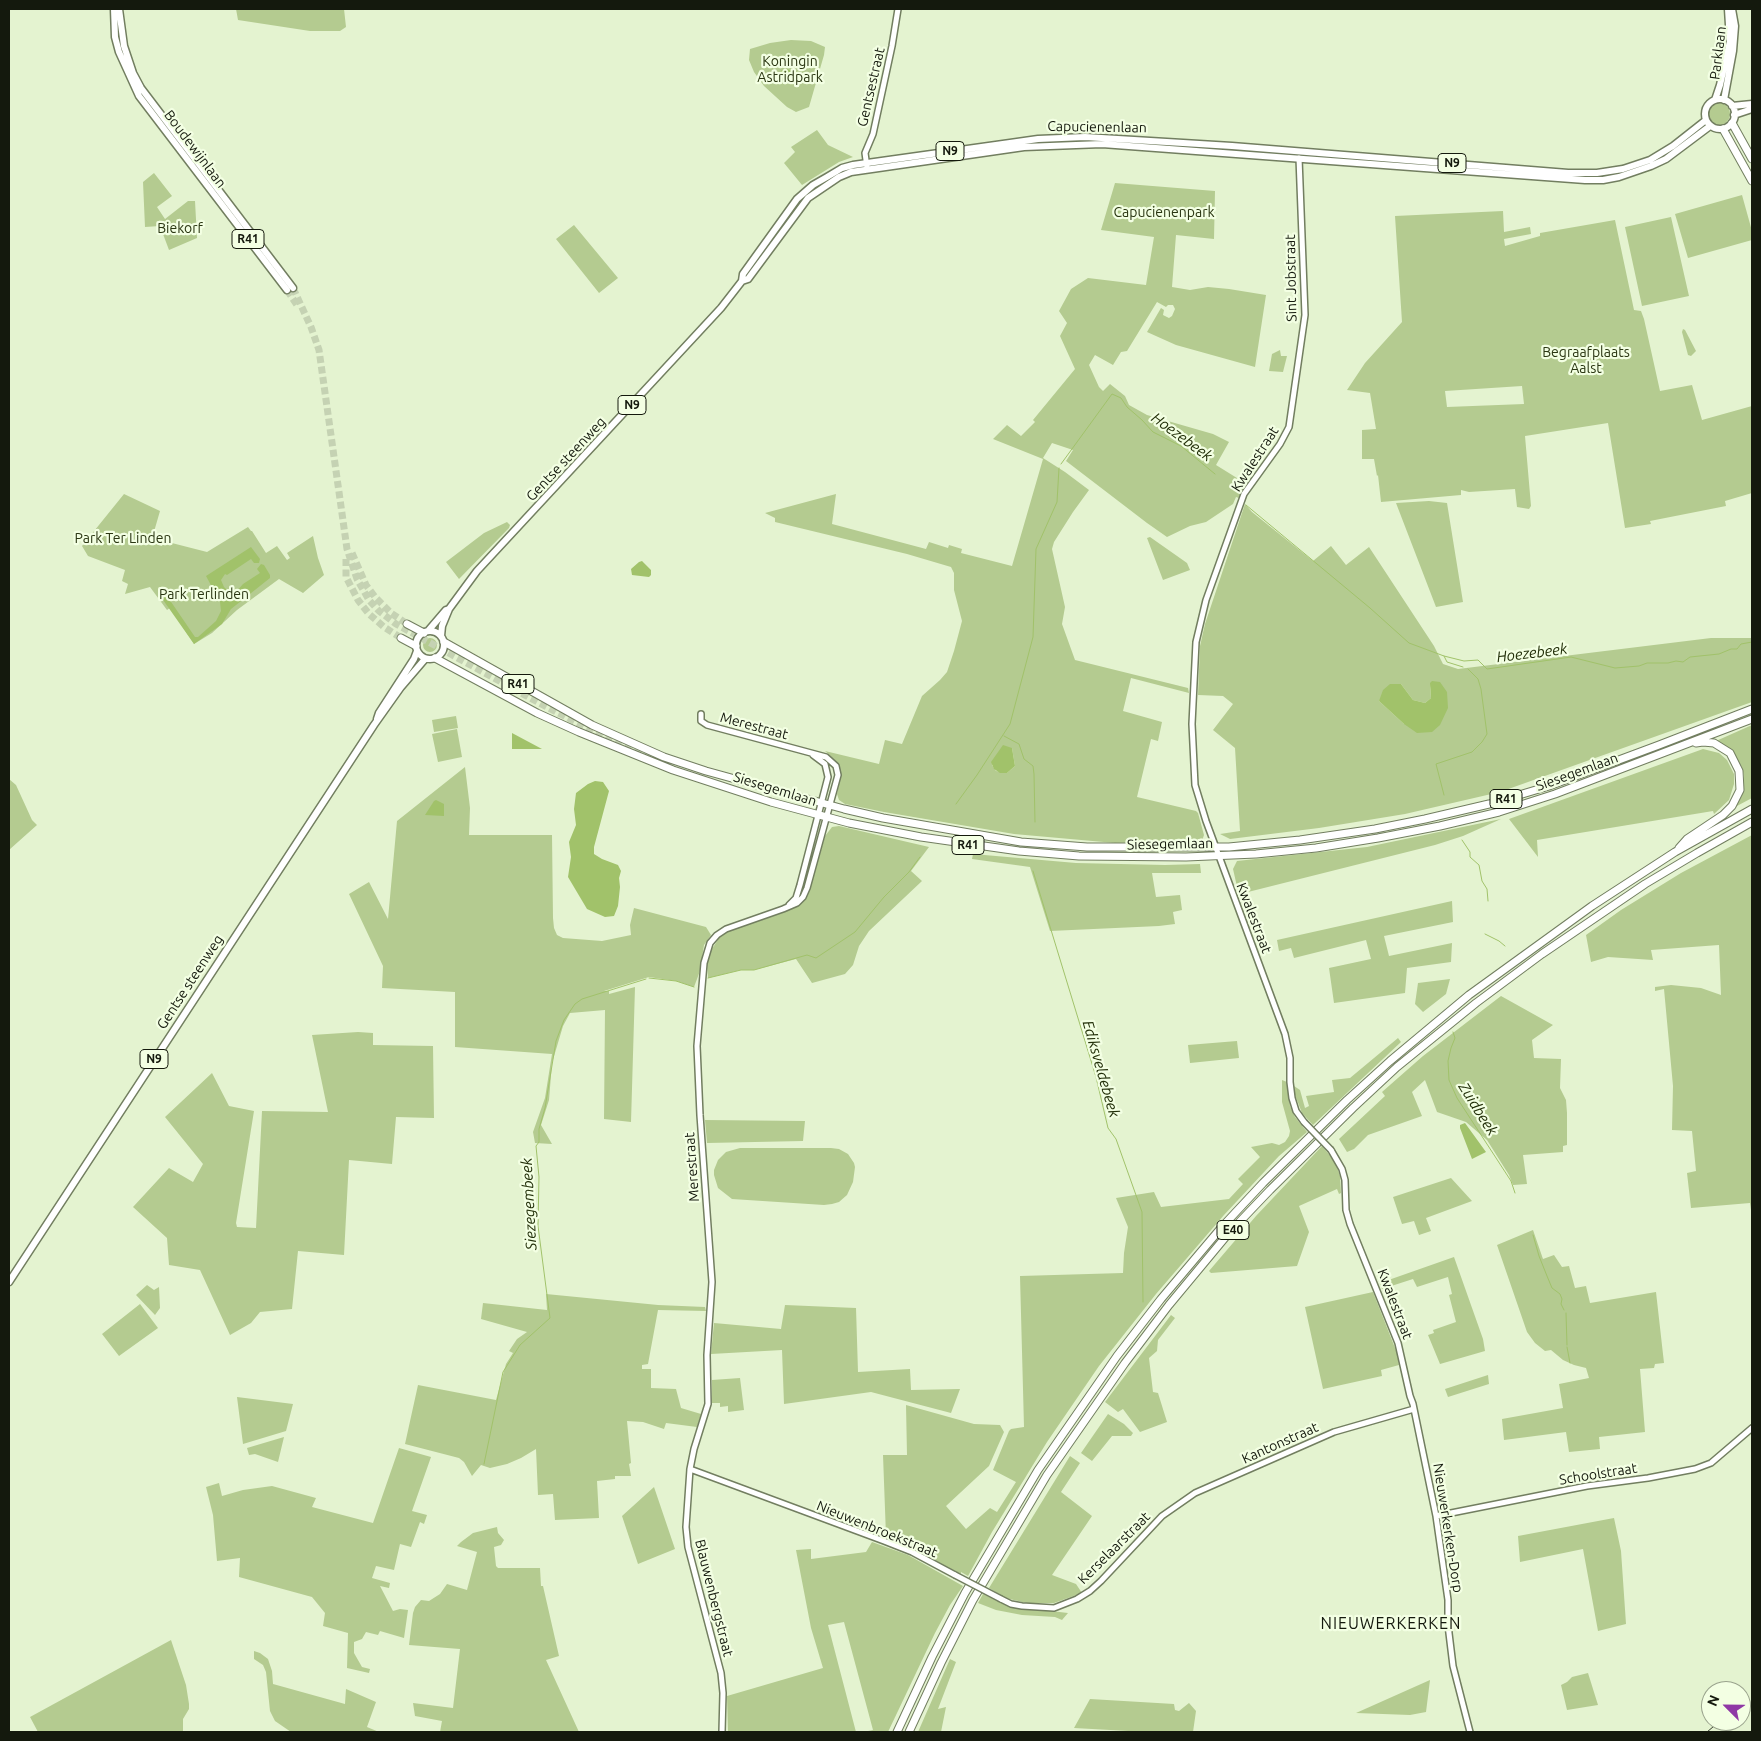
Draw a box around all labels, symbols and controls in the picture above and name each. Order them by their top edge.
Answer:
street label: Parklaan [1706,25,1730,81]
street label: Gentsestraat [854,46,888,128]
park label: Koningin Astridpark [757,53,823,85]
street label: Boudewijnlaan [160,107,230,191]
street label: Capucienenlaan [1047,118,1147,136]
road number: N9 [936,142,964,160]
road number: N9 [1438,154,1466,172]
park label: Capucienenpark [1113,204,1215,220]
park label: Biekorf [157,220,203,236]
road number: R41 [232,230,264,248]
street label: Sint Jobstraat [1282,234,1300,322]
park label: Begraafplaats Aalst [1542,344,1630,377]
road number: N9 [618,396,646,414]
water label: Hoezebeek [1148,409,1216,465]
street label: Gentse steenweg [523,413,609,505]
street label: Kwalestraat [1228,423,1282,495]
park label: Park Ter Linden [75,530,171,546]
park label: Park Terlinden [159,586,249,602]
water label: Hoezebeek [1496,640,1568,666]
road number: R41 [502,674,534,694]
street label: Merestraat [718,709,790,743]
street label: Siesegemlaan [1534,749,1620,795]
street label: Siesegemlaan [731,768,819,810]
road number: R41 [1490,790,1522,809]
street label: Siesegemlaan [1127,835,1213,853]
road number: R41 [952,836,984,854]
street label: Kwalestraat [1233,880,1275,956]
street label: Gentse steenweg [153,932,227,1032]
water label: Ediksveldebeek [1079,1018,1123,1120]
road number: N9 [140,1050,168,1068]
water label: Zuidbeek [1455,1079,1501,1139]
street label: Merestraat [681,1132,703,1202]
water label: Siezegembeek [518,1157,540,1251]
road number: E40 [1217,1220,1249,1240]
street label: Kwalestraat [1374,1266,1416,1342]
street label: Kantonstraat [1239,1419,1321,1467]
street label: Schoolstraat [1558,1460,1638,1488]
street label: Nieuwerkerken-Dorp [1429,1462,1467,1594]
street label: Nieuwenbroekstraat [814,1497,940,1561]
street label: Kerselaarstraat [1074,1508,1154,1588]
street label: Blauwenbergstraat [691,1538,737,1658]
district label: NIEUWERKERKEN [1319,1614,1463,1634]
north arrow [1701,1681,1751,1731]
text: N [1704,1693,1723,1708]

